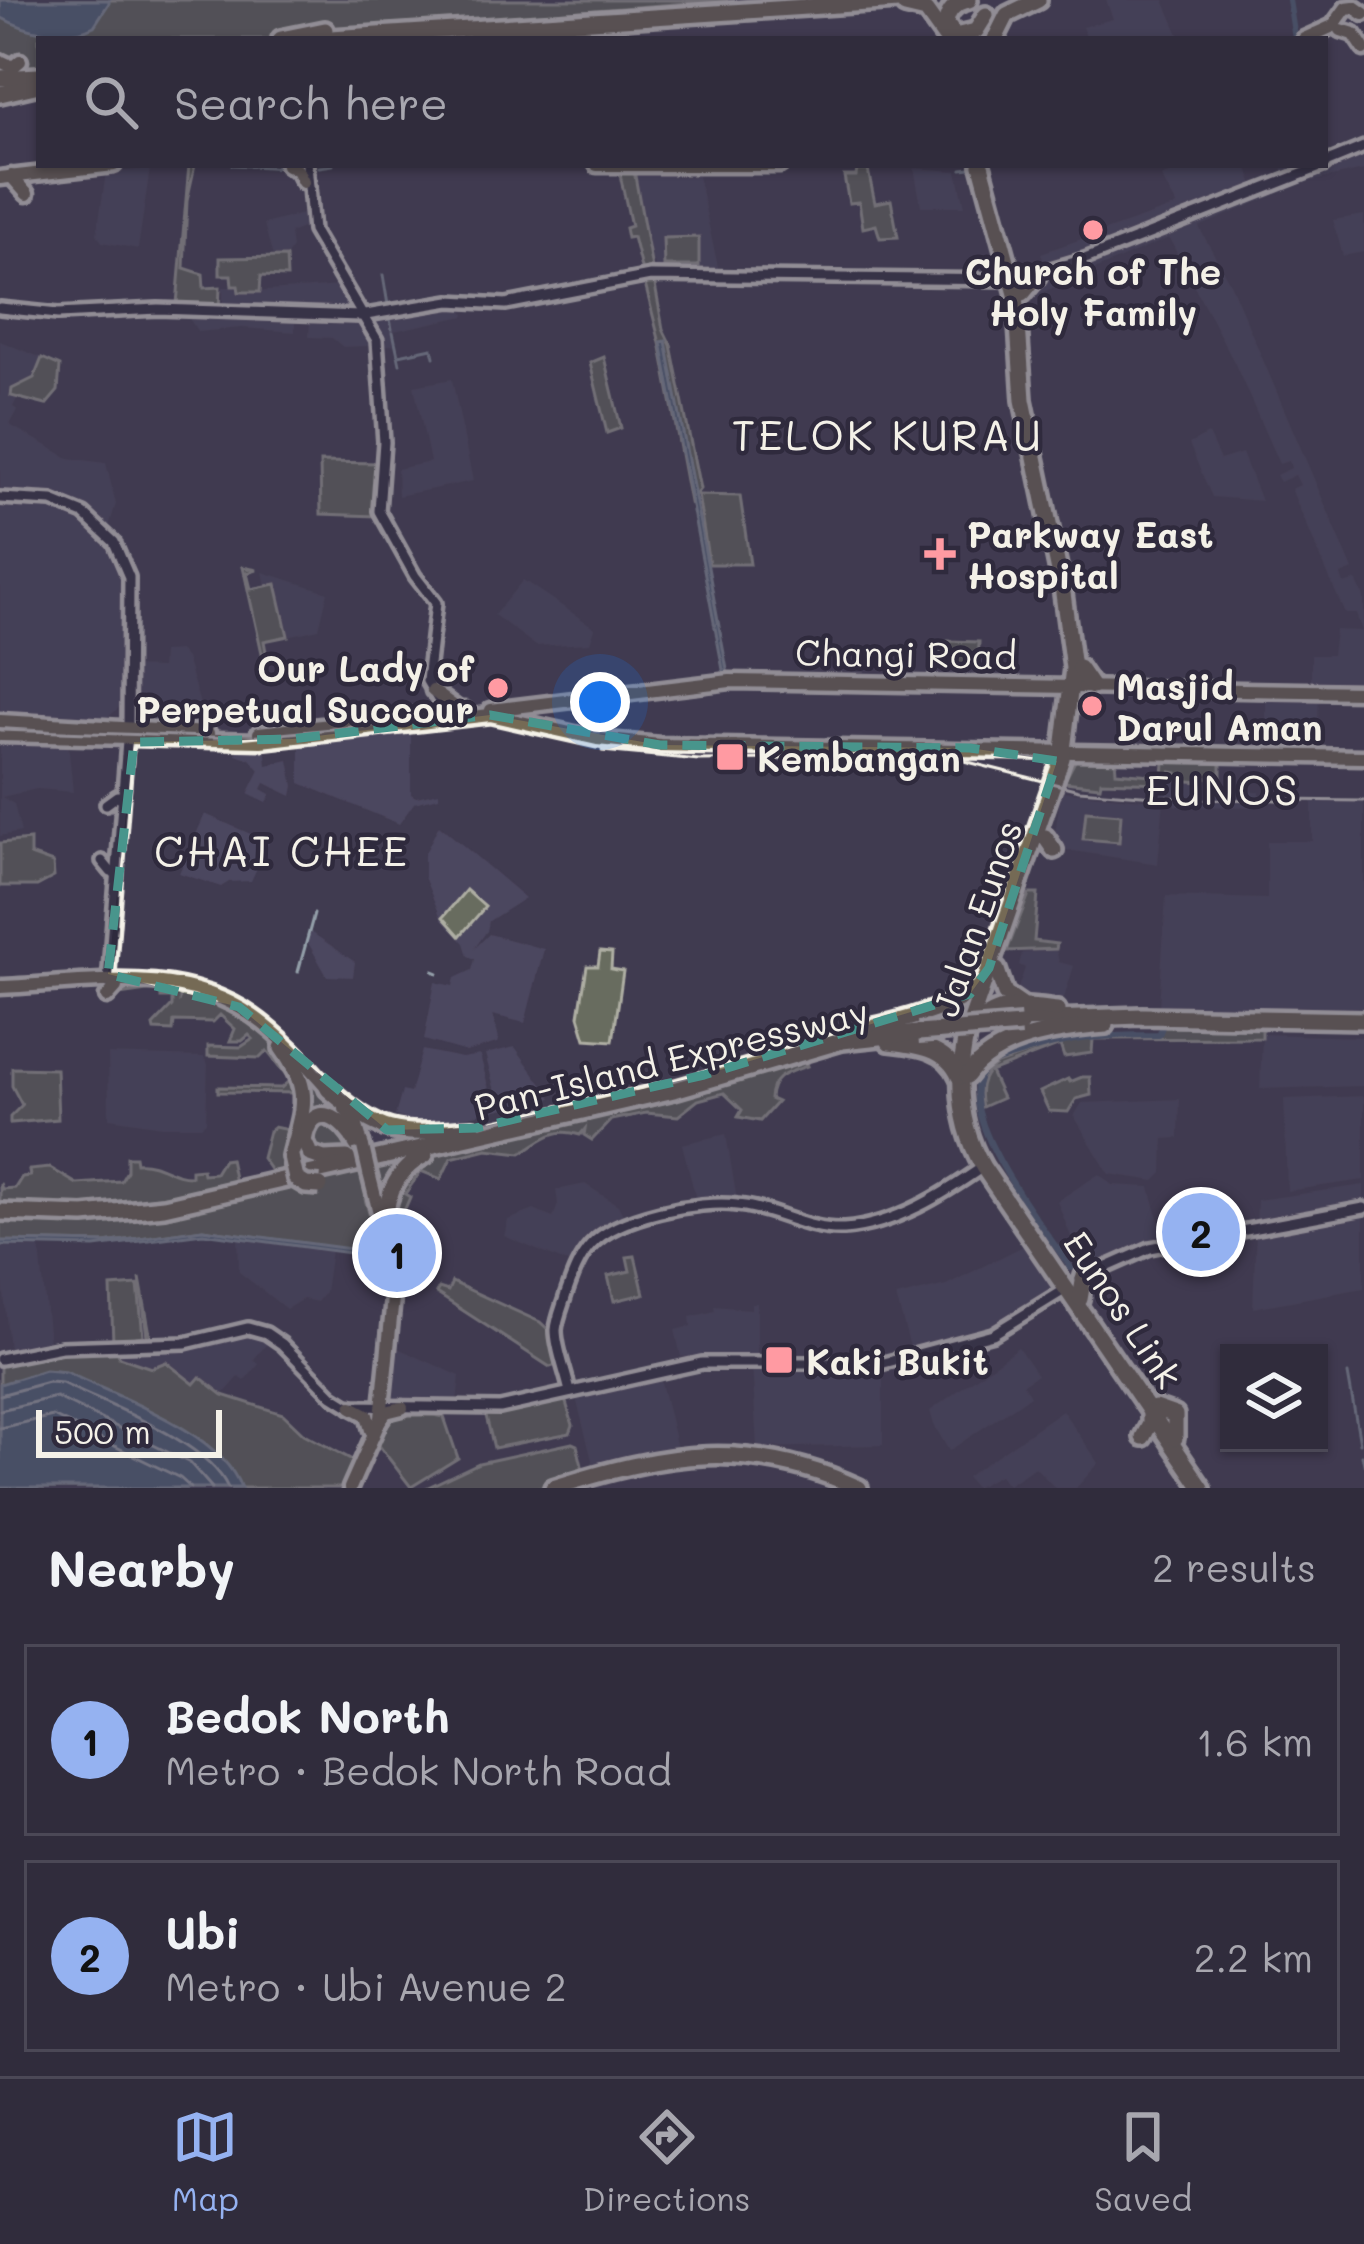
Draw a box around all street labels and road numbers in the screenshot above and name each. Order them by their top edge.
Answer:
street label: Changi Road [795,628,1017,678]
street label: Jalan Eunos [921,814,1031,1022]
street label: Pan-Island Expressway [469,986,873,1131]
street label: Eunos Link [1054,1221,1194,1397]

